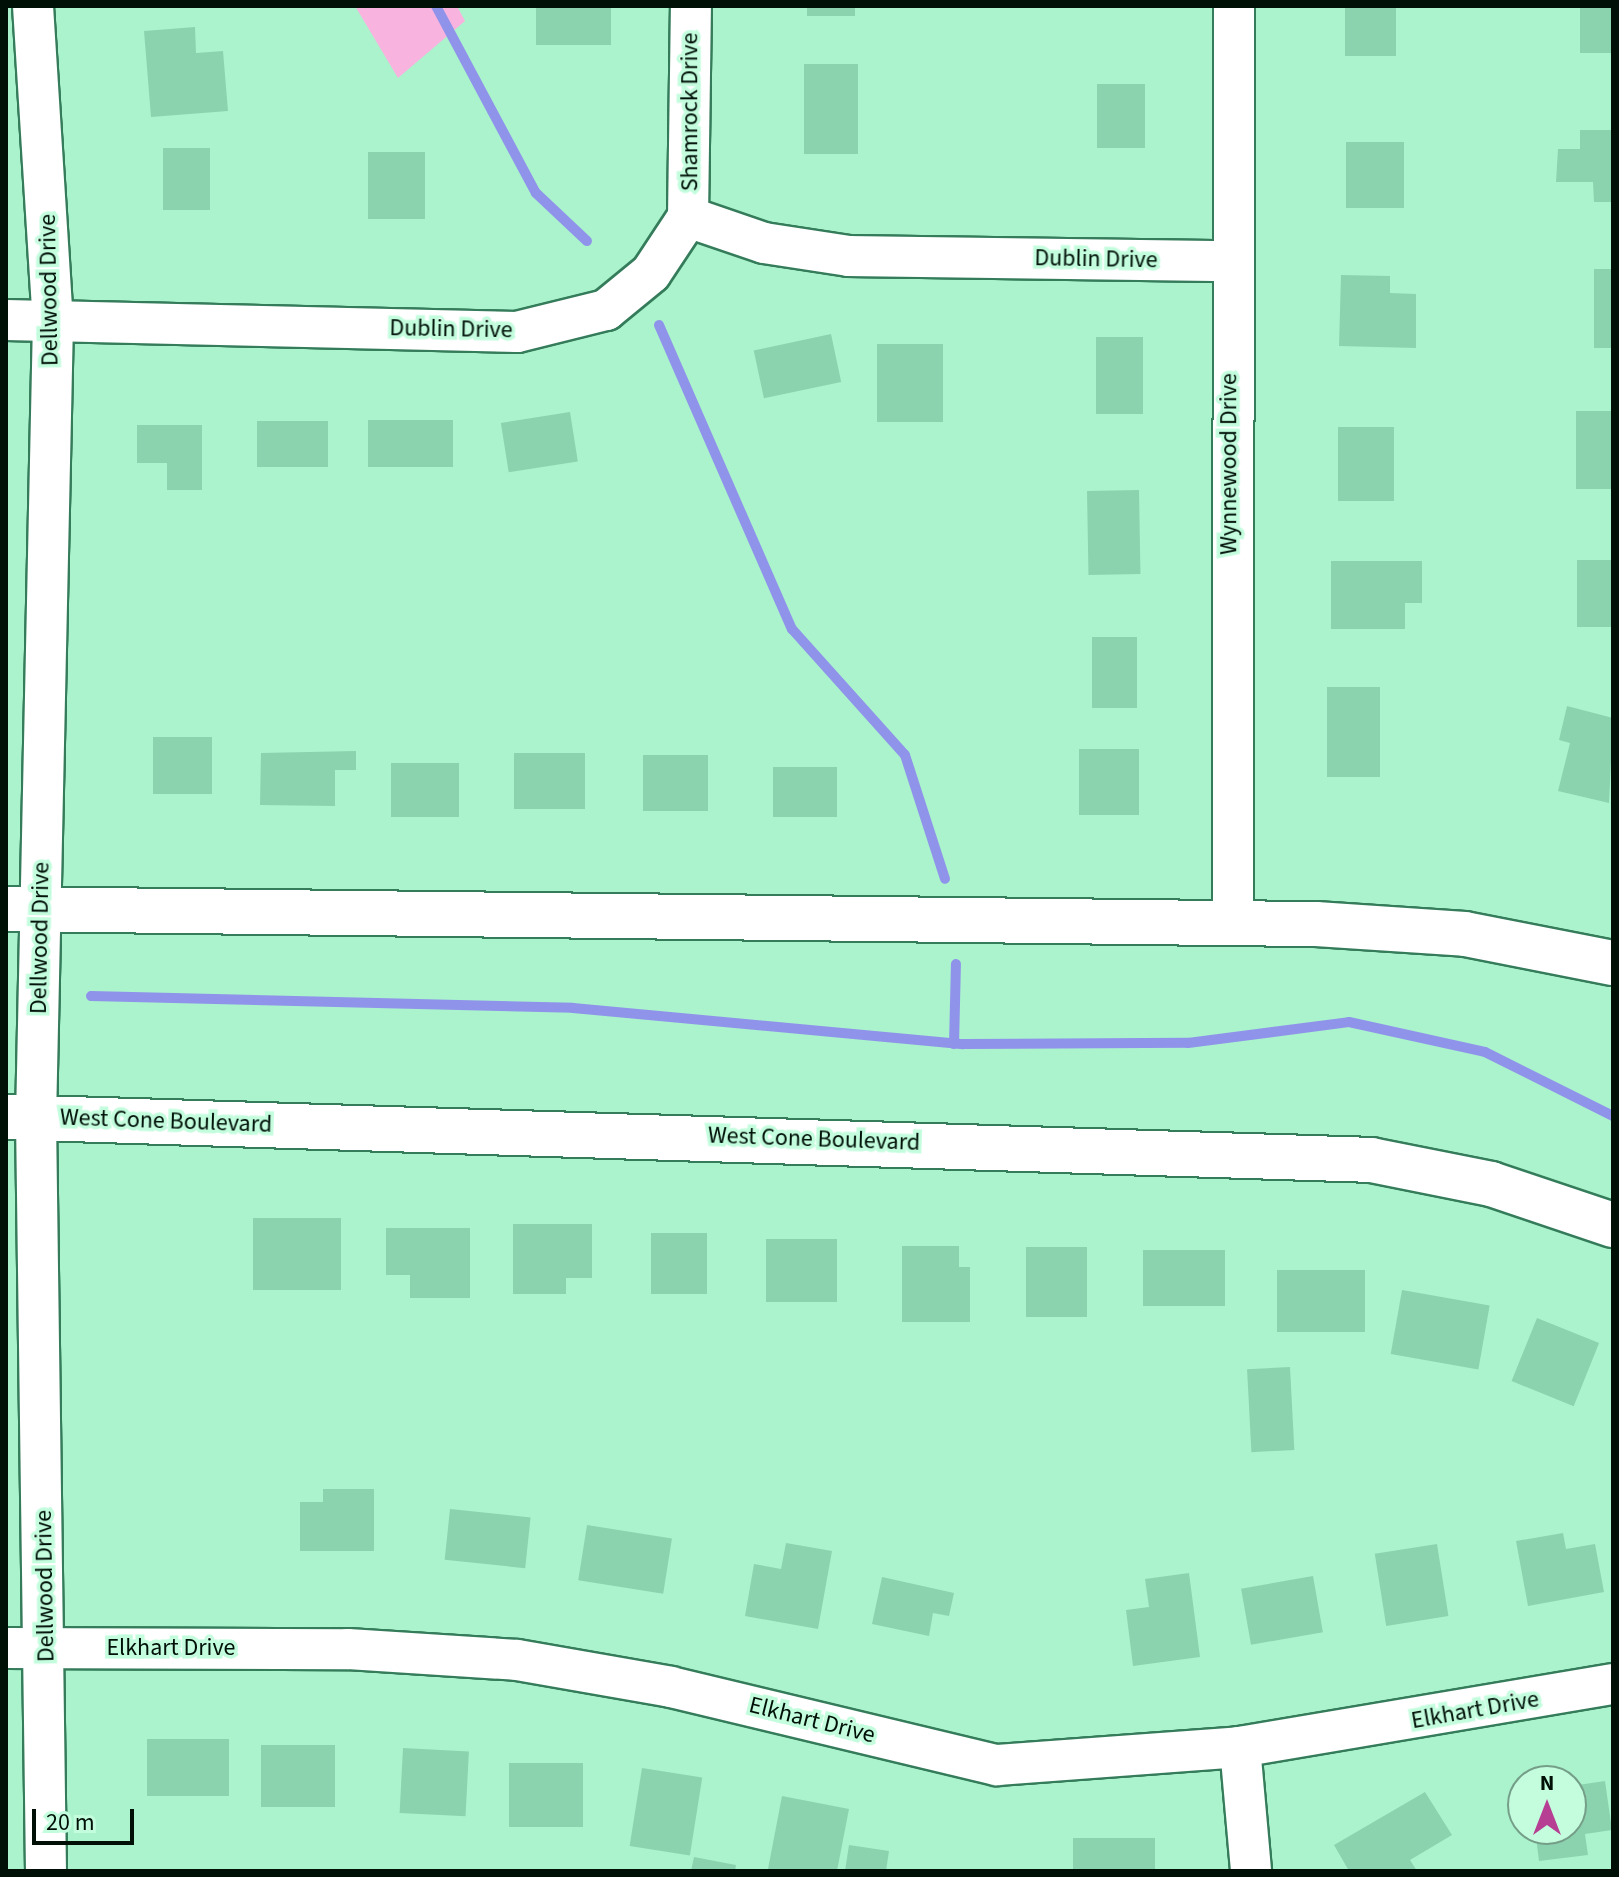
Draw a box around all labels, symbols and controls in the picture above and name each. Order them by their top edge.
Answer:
street label: Shamrock Drive [676,33,704,191]
street label: Dellwood Drive [33,214,65,366]
street label: Dublin Drive [1034,244,1158,274]
street label: Dublin Drive [389,314,513,344]
street label: Wynnewood Drive [1215,373,1243,555]
street label: Dellwood Drive [24,862,56,1014]
street label: West Cone Boulevard [59,1103,273,1139]
street label: West Cone Boulevard [707,1121,921,1157]
street label: Dellwood Drive [29,1510,61,1662]
street label: Elkhart Drive [106,1634,236,1662]
street label: Elkhart Drive [1409,1685,1541,1735]
street label: Elkhart Drive [746,1690,878,1750]
north arrow [1507,1765,1587,1845]
text: N [1540,1767,1554,1799]
scale bar [36,1793,138,1843]
text: 20 m [46,1805,95,1840]

